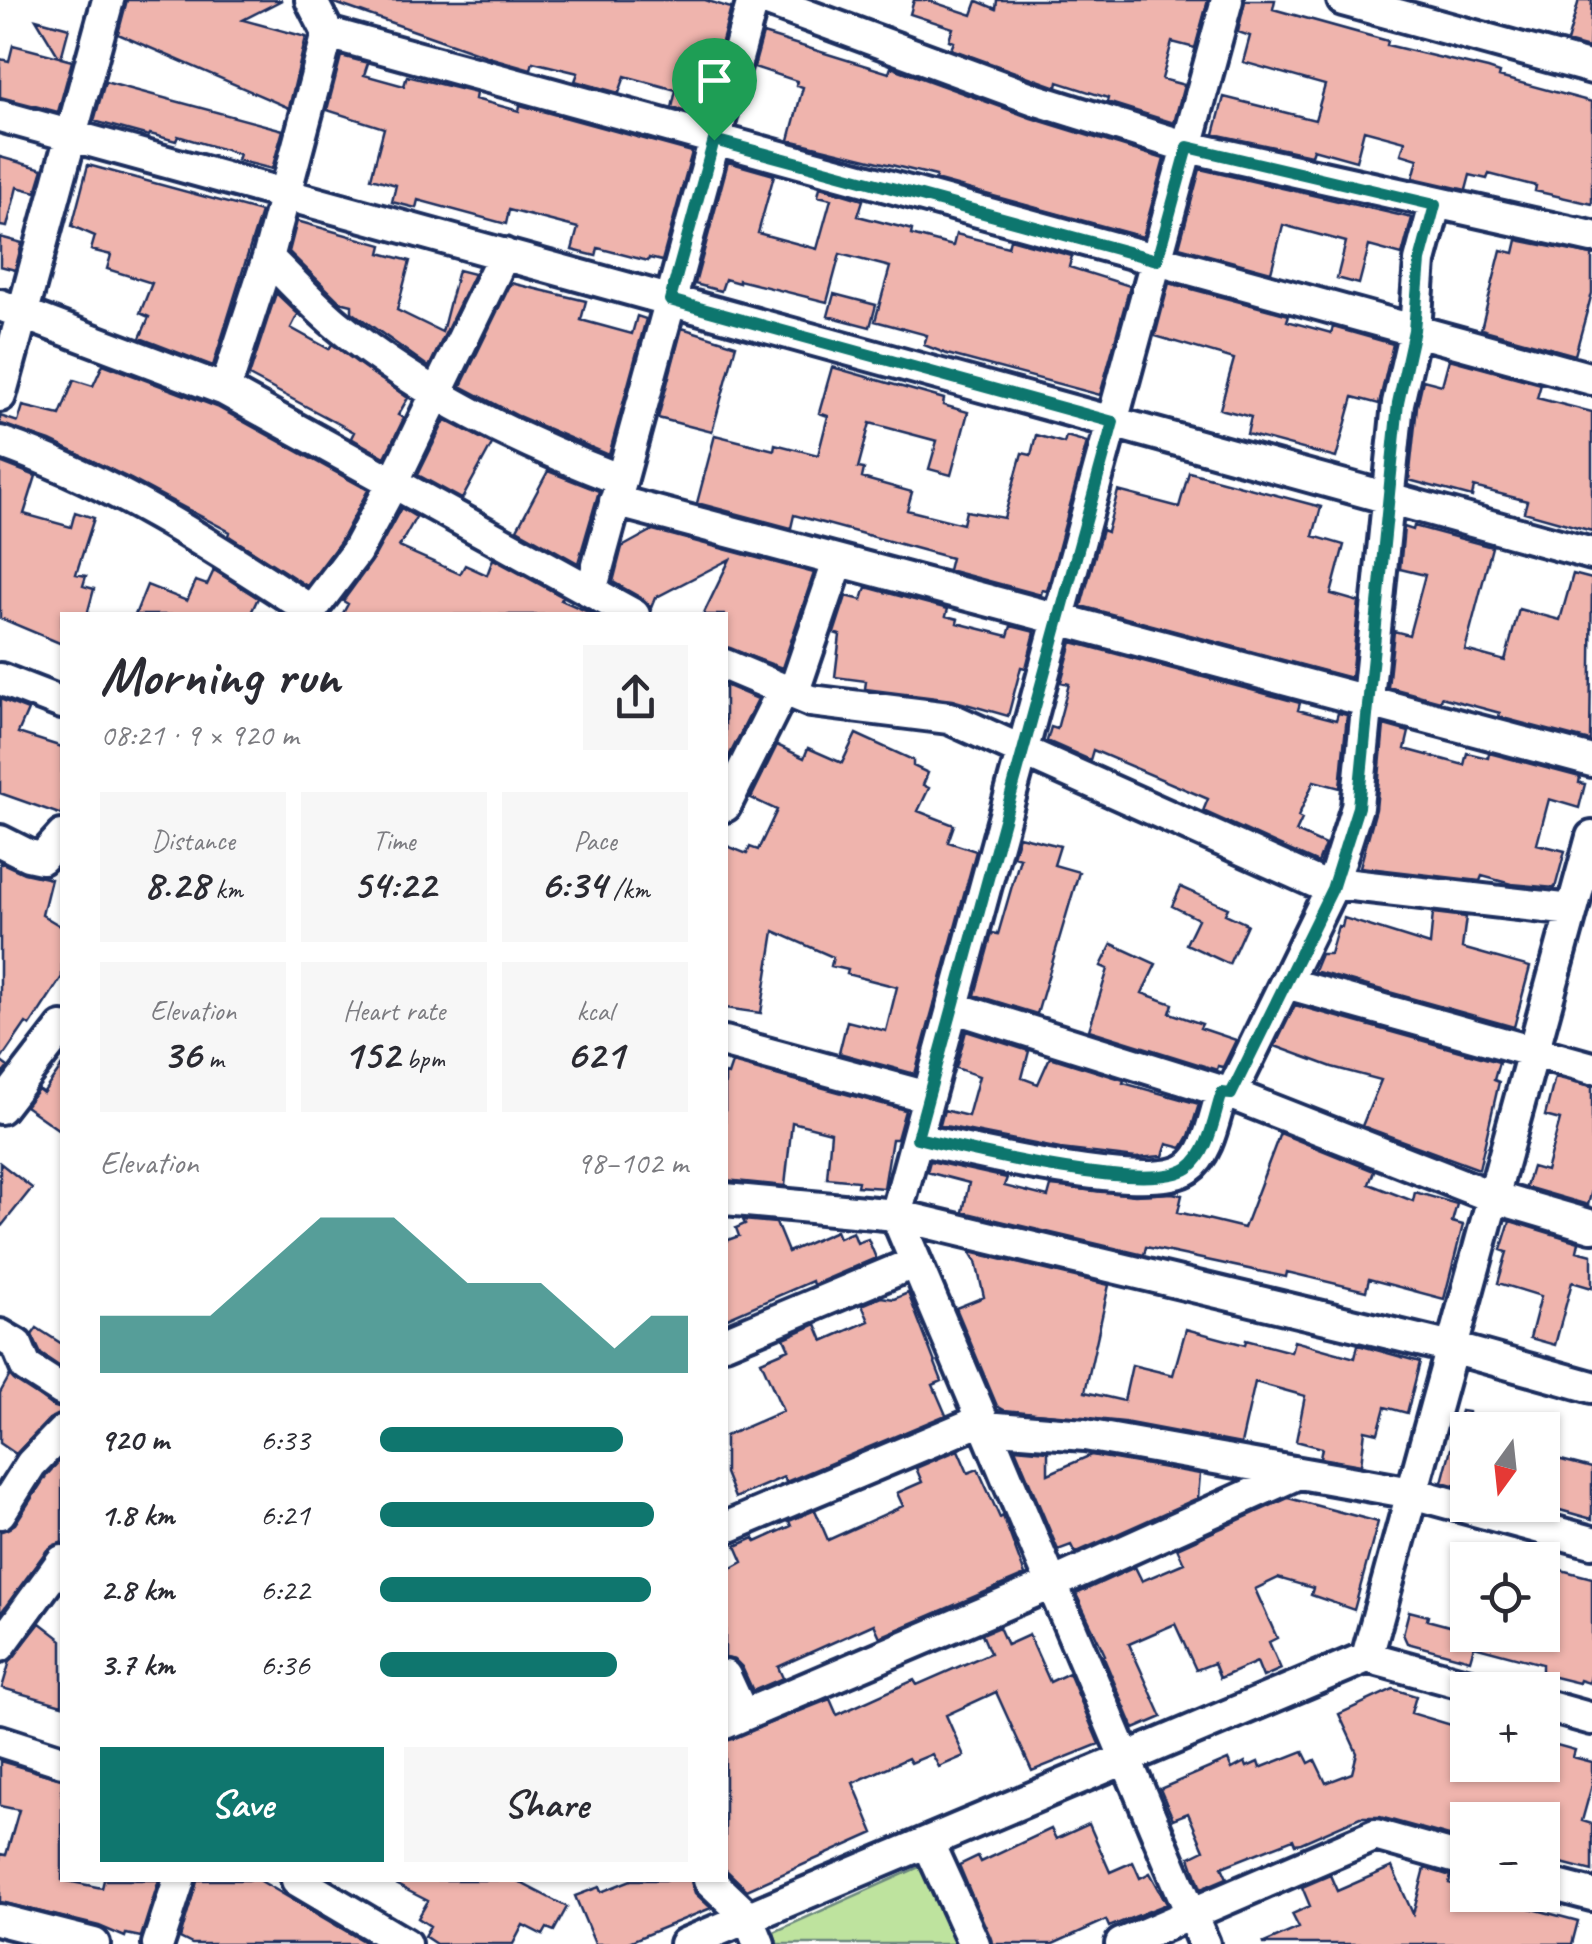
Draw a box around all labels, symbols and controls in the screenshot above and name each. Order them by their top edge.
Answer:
pin [672,38,757,141]
icon: arrive [687,53,742,108]
text: Morning run [100,641,340,711]
button: share [583,645,688,750]
text: 08:21 · 9 × 920 m [100,714,298,755]
text: Distance [151,823,235,858]
text: Time [373,823,415,858]
text: Pace [573,823,617,858]
text: 8.28 [143,858,208,911]
text: 54:22 [352,858,436,911]
text: 6:34 [540,858,606,911]
text: km [208,871,243,906]
text: /km [606,871,650,906]
text: Elevation [150,993,236,1028]
text: Heart rate [343,993,445,1028]
text: kcal [576,993,614,1028]
text: 36 [162,1028,201,1081]
text: 152 [343,1028,399,1081]
text: 621 [566,1028,624,1081]
text: m [201,1041,224,1076]
text: bpm [399,1041,445,1076]
text: Elevation [100,1142,198,1183]
text: 98–102 m [576,1142,688,1183]
north arrow [1450,1412,1560,1522]
map controls [1450,1412,1560,1912]
text: 920 m [100,1419,169,1460]
text: 6:33 [260,1419,310,1460]
text: 1.8 km [100,1494,174,1535]
text: 6:21 [260,1494,310,1535]
button: locate [1450,1542,1560,1652]
text: 2.8 km [100,1569,174,1610]
text: 6:22 [260,1569,310,1610]
text: 3.7 km [100,1644,174,1685]
text: 6:36 [260,1644,310,1685]
button: + [1450,1672,1560,1782]
button: Save [100,1747,384,1862]
button: Share [404,1747,688,1862]
button: − [1450,1802,1560,1912]

